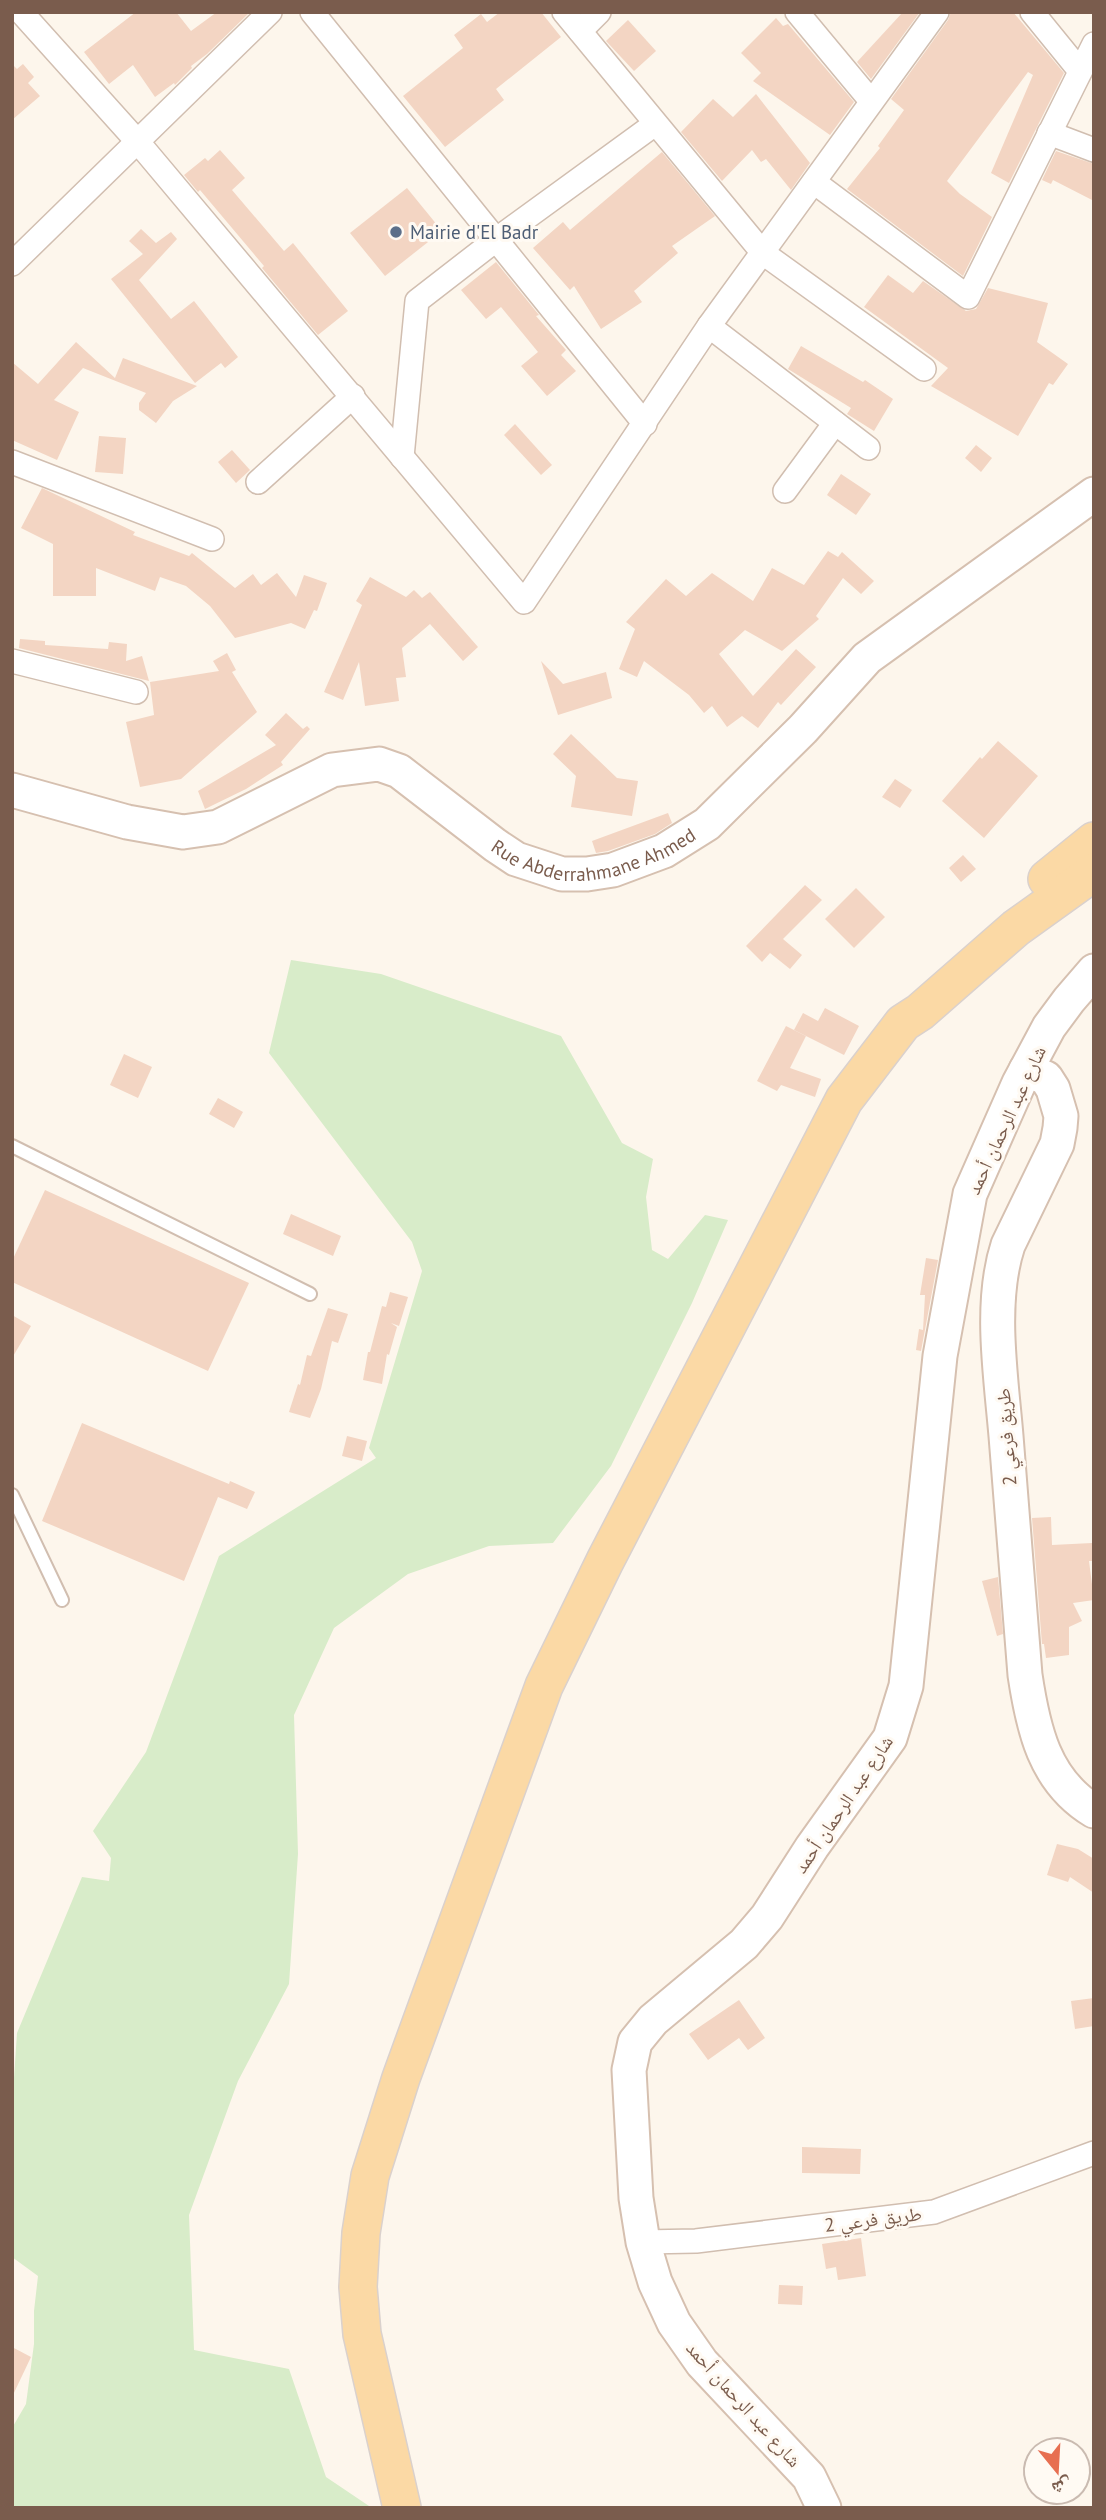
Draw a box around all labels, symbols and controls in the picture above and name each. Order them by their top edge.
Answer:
place label: Mairie d'El Badr [410,220,539,244]
marker: Mairie d'El Badr [388,224,404,240]
street label: Rue Abderrahmane Ahmed [485,816,703,850]
text: Rue Abderrahmane Ahmed [487,822,700,886]
street label: شارع عبد الرحمان أحمد [961,1042,1051,1198]
street label: طريق فرعي 2 [991,1387,1025,1487]
street label: شارع عبد الرحمان أحمد [788,1731,898,1877]
street label: طريق فرعي 2 [823,2201,923,2241]
street label: شارع عبد الرحمان أحمد [681,2336,807,2472]
north arrow [1022,2436,1092,2506]
text: ش [1049,2473,1076,2502]

